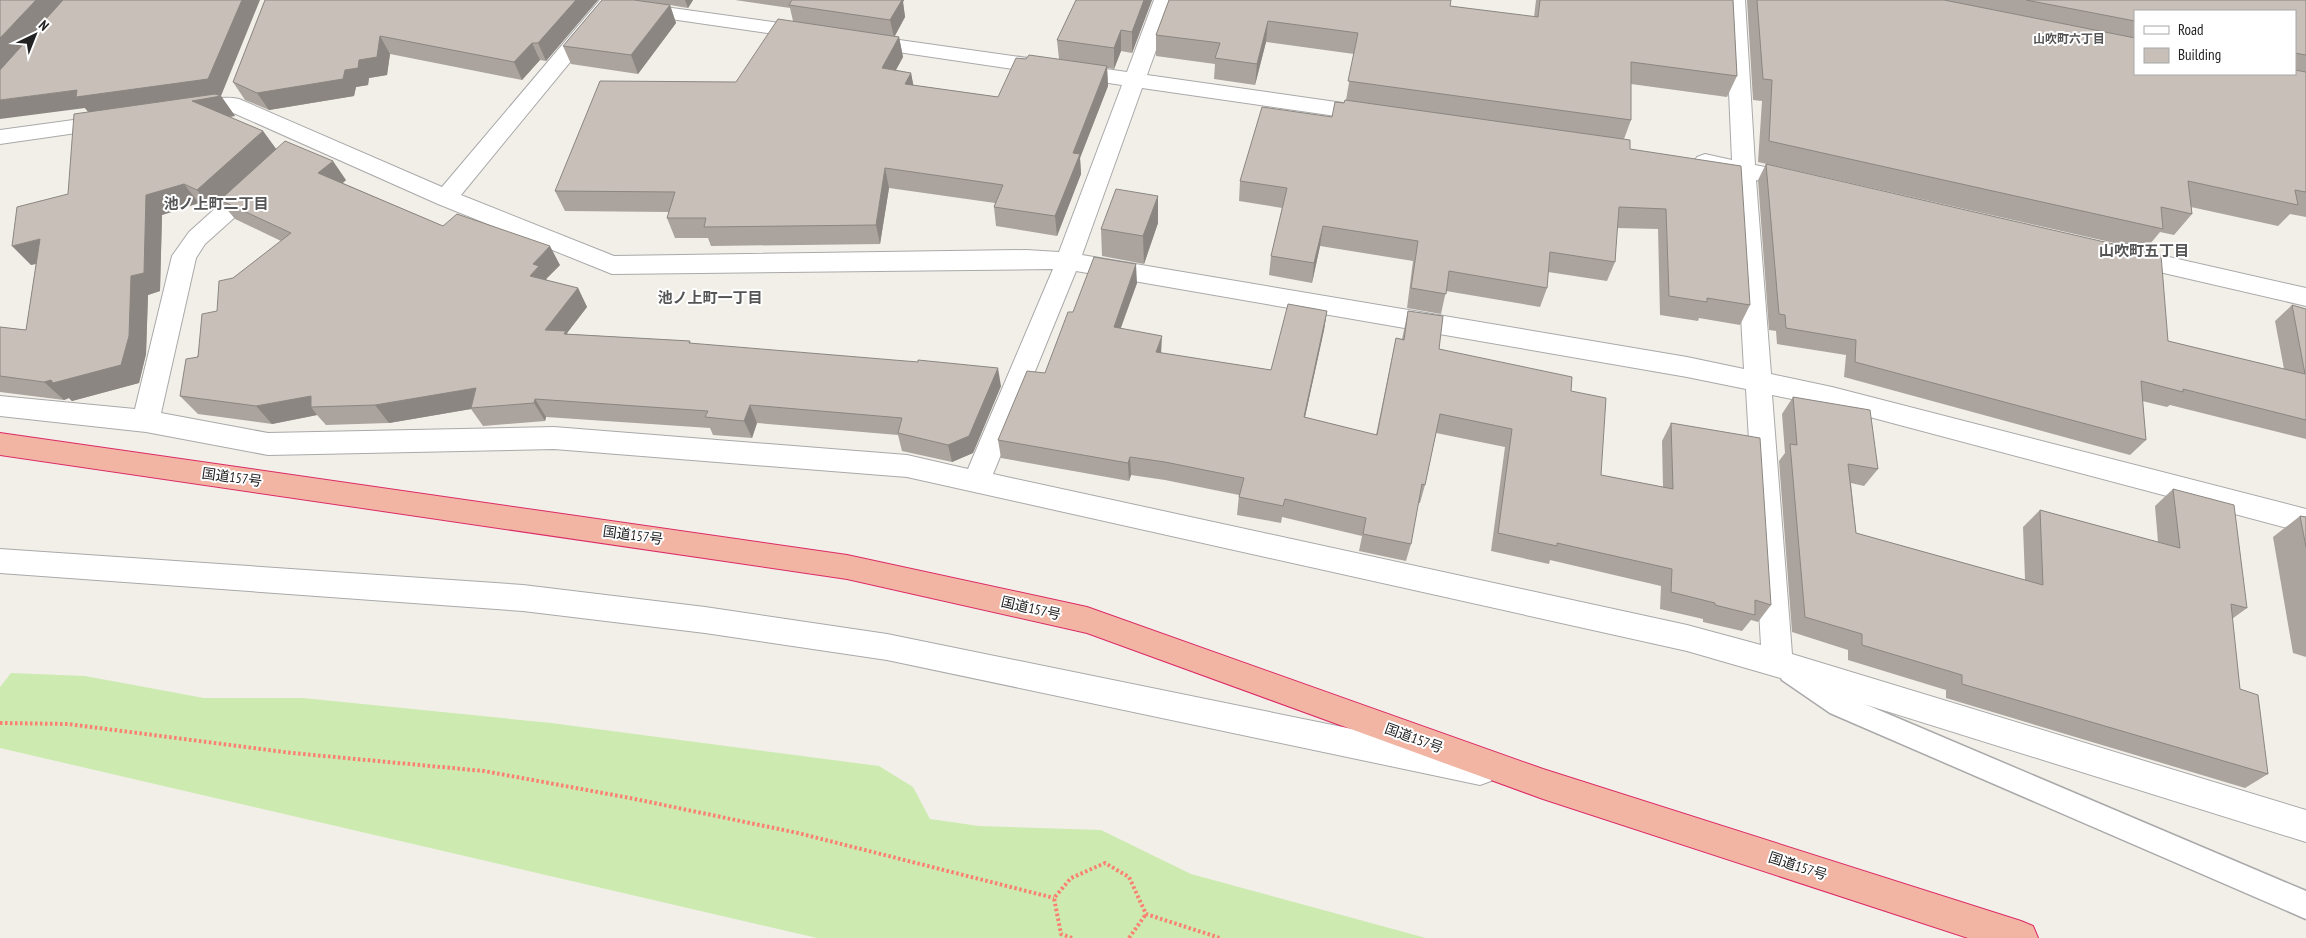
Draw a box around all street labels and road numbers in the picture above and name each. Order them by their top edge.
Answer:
street label: 国道157号 [201,464,263,490]
street label: 国道157号 [602,522,664,548]
street label: 国道157号 [999,592,1063,624]
street label: 国道157号 [1382,719,1446,757]
street label: 国道157号 [1766,848,1830,884]

